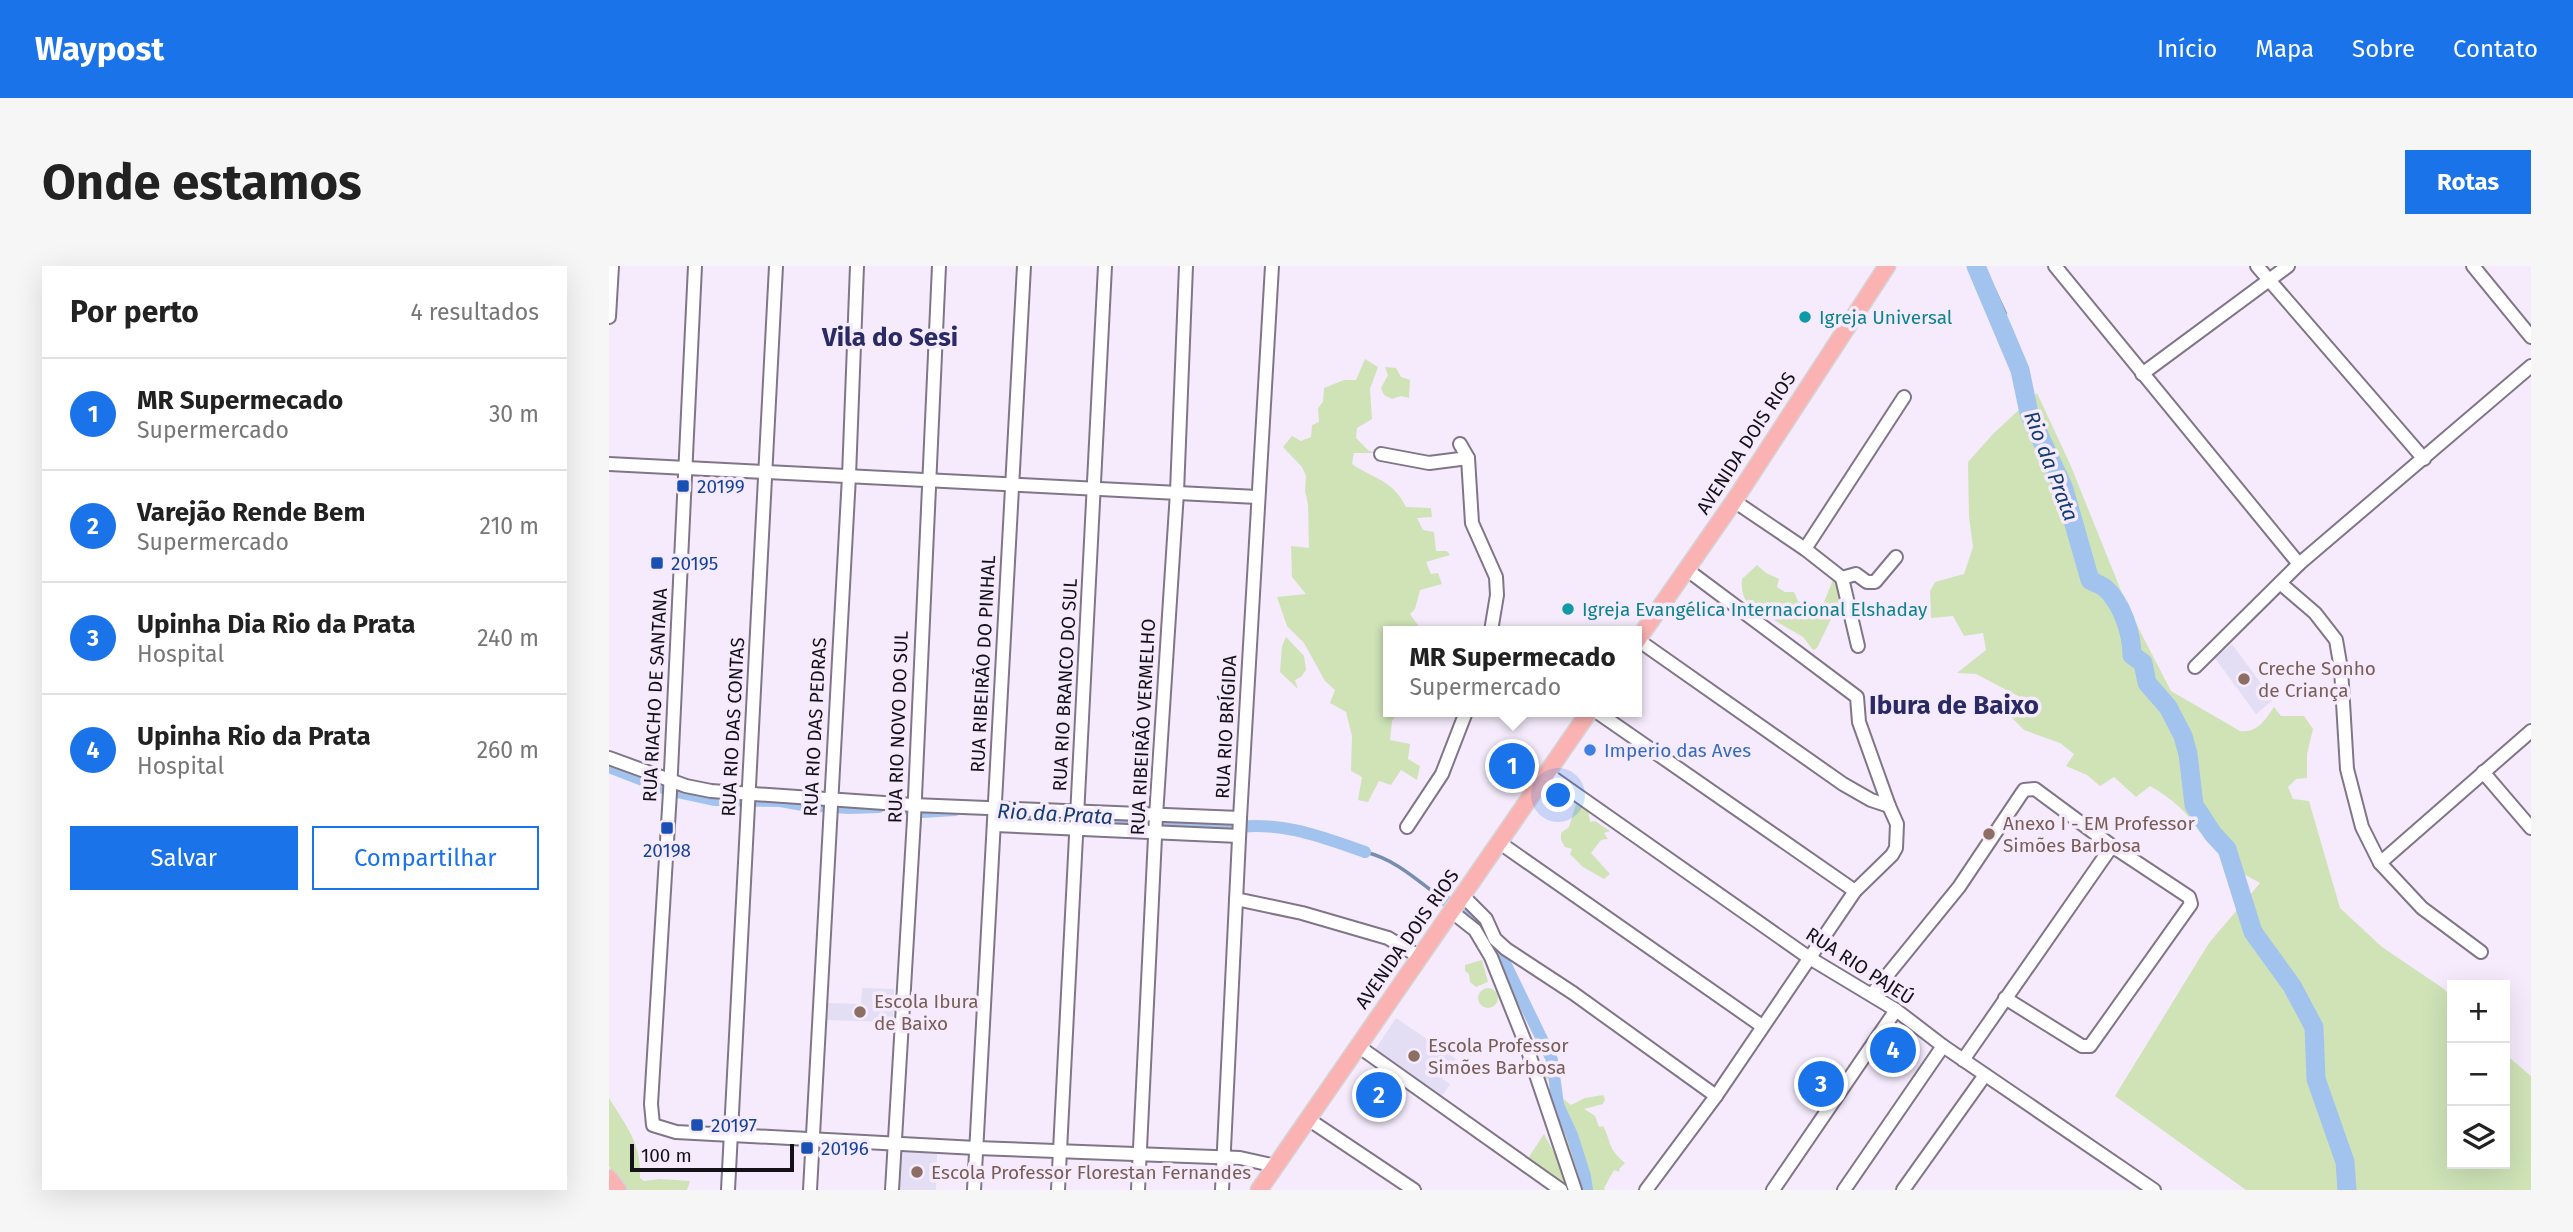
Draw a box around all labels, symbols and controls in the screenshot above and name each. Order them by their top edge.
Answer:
text: Waypost [35,29,164,69]
text: Início [2157,35,2217,63]
text: Mapa [2255,35,2314,63]
text: Sobre [2352,35,2415,63]
text: Contato [2453,35,2538,63]
button: Rotas [2405,150,2531,214]
text: Onde estamos [42,153,362,212]
text: Por perto [70,294,199,330]
text: 4 resultados [410,298,539,326]
place label: Igreja Universal [1819,306,1953,329]
marker: Igreja Universal [1797,309,1813,325]
district label: Vila do Sesi [821,322,958,353]
street label: AVENIDA DOIS RIOS [1691,368,1801,518]
text: MR Supermecado [137,385,343,416]
text: 1 [88,400,98,428]
text: 30 m [489,400,539,428]
water label: Rio da Prata [2018,407,2084,525]
text: Supermercado [137,416,289,444]
place label: 20199 [697,475,745,498]
marker: 20199 [675,478,691,494]
text: Varejão Rende Bem [137,497,365,528]
text: 2 [87,512,99,540]
text: 210 m [480,512,539,540]
text: Supermercado [137,528,289,556]
place label: 20195 [671,552,718,575]
street label: RUA RIBEIRÃO DO PINHAL [966,554,1000,773]
marker: 20195 [649,555,665,571]
street label: RUA RIO BRANCO DO SUL [1048,577,1082,792]
street label: RUA RIACHO DE SANTANA [638,587,672,803]
place label: Igreja Evangélica Internacional Elshaday [1582,598,1928,621]
marker: Igreja Evangélica Internacional Elshaday [1560,601,1576,617]
text: Upinha Dia Rio da Prata [137,609,415,640]
street label: RUA RIBEIRÃO VERMELHO [1126,618,1160,836]
text: 3 [87,624,99,652]
text: 240 m [477,624,539,652]
popup [1383,626,1642,717]
street label: RUA RIO NOVO DO SUL [883,630,913,824]
street label: RUA RIO DAS CONTAS [717,637,749,817]
street label: RUA RIO DAS PEDRAS [799,637,831,817]
text: Hospital [137,640,224,668]
text: MR Supermecado [1409,642,1616,673]
street label: RUA RIO BRÍGIDA [1211,654,1241,800]
place label: Creche Sonho de Criança [2258,657,2376,702]
marker: Creche Sonho de Criança [2236,671,2252,687]
text: Supermercado [1409,673,1561,701]
district label: Ibura de Baixo [1869,690,2039,721]
text: Upinha Rio da Prata [137,721,371,752]
text: 4 [87,736,100,764]
text: 260 m [477,736,539,764]
place label: Imperio das Aves [1604,739,1751,762]
pin: 1 [1489,740,1535,792]
marker: Imperio das Aves [1582,742,1598,758]
text: Hospital [137,752,224,780]
your location [1541,778,1575,812]
water label: Rio da Prata [997,798,1113,830]
place label: Anexo I - EM Professor Simões Barbosa [2003,812,2195,857]
marker: 20198 [659,820,675,836]
button: Salvar [70,826,298,890]
button: Compartilhar [312,826,539,890]
marker: Anexo I - EM Professor Simões Barbosa [1981,826,1997,842]
place label: 20198 [643,839,691,862]
street label: AVENIDA DOIS RIOS [1350,865,1464,1013]
street label: RUA RIO PAJEÚ [1802,923,1918,1009]
map controls [2447,980,2510,1169]
button: + [2447,980,2510,1043]
place label: Escola Ibura de Baixo [874,990,979,1035]
marker: Escola Ibura de Baixo [852,1004,868,1020]
pin: 4 [1870,1024,1916,1076]
place label: Escola Professor Simões Barbosa [1428,1034,1569,1079]
button: − [2447,1043,2510,1106]
marker: Escola Professor Simões Barbosa [1406,1048,1422,1064]
pin: 3 [1798,1058,1844,1110]
pin: 2 [1356,1069,1402,1121]
button: layers [2447,1106,2510,1169]
place label: 20197 [711,1114,757,1137]
marker: 20197 [689,1117,705,1133]
place label: 20196 [821,1137,869,1160]
marker: 20196 [799,1140,815,1156]
scale bar [630,1141,795,1173]
text: 100 m [641,1144,692,1167]
place label: Escola Professor Florestan Fernandes [931,1161,1251,1184]
marker: Escola Professor Florestan Fernandes [909,1164,925,1180]

